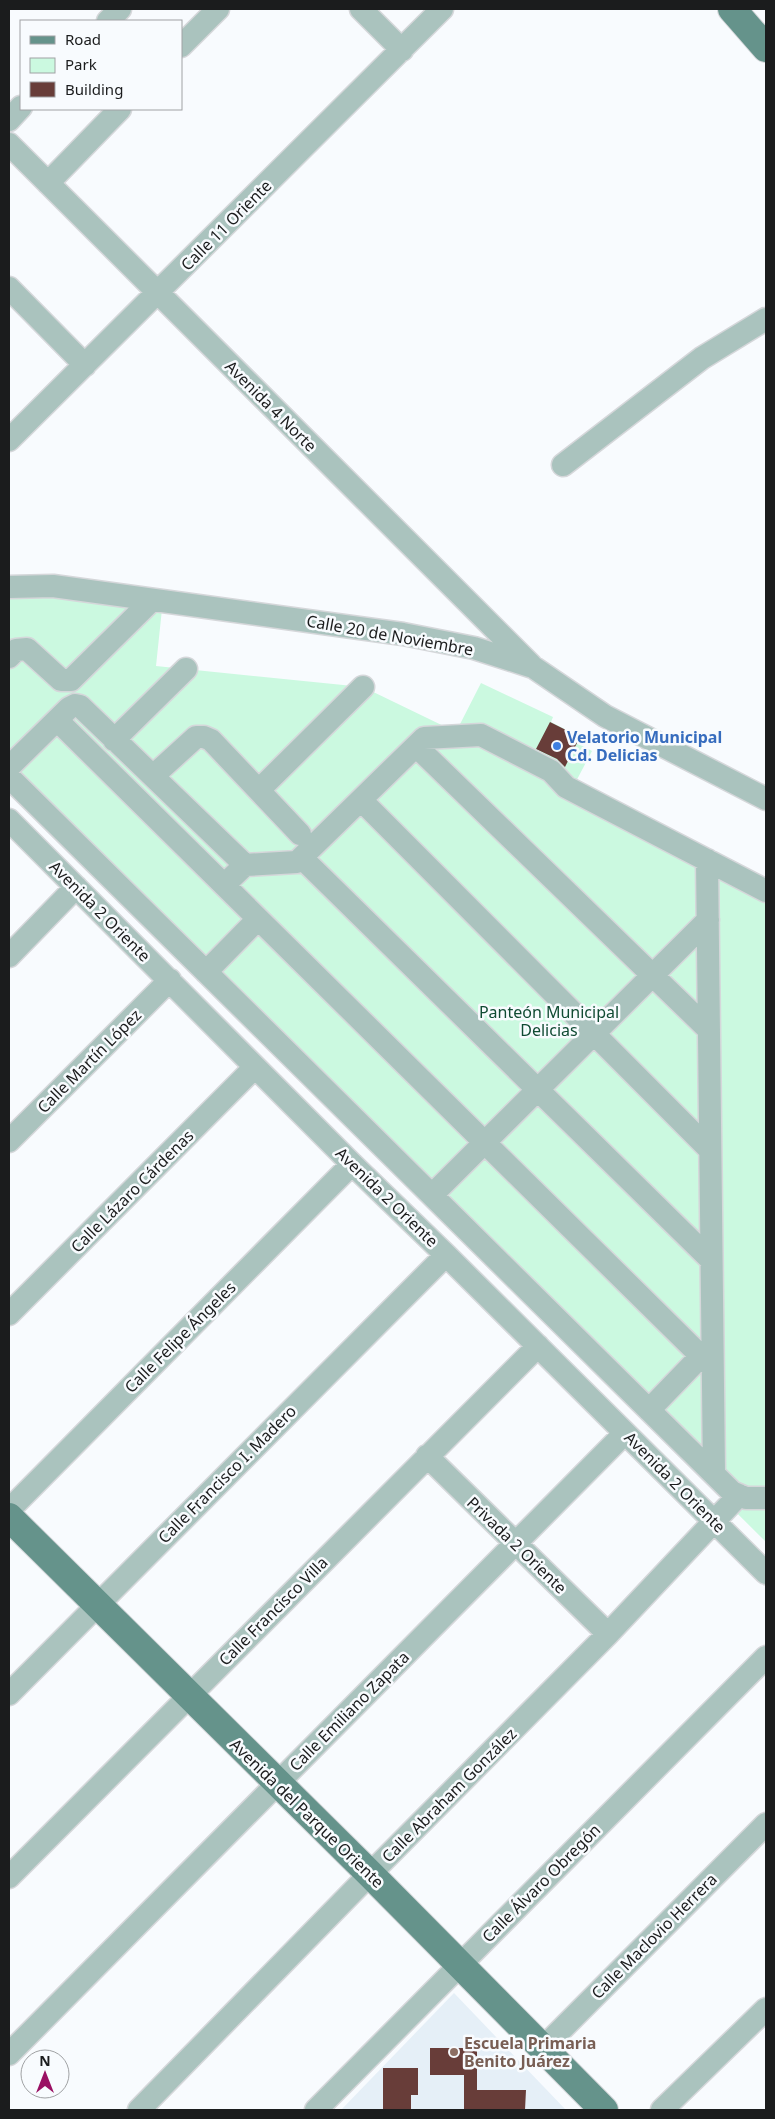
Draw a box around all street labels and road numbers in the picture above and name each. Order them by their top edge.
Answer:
street label: Calle 11 Oriente [176,175,276,275]
street label: Avenida 4 Norte [220,355,322,457]
street label: Calle 20 de Noviembre [305,609,475,661]
street label: Avenida 2 Oriente [45,856,155,966]
street label: Calle Martín López [32,1004,146,1118]
street label: Calle Lázaro Cárdenas [66,1125,198,1257]
street label: Avenida 2 Oriente [331,1142,443,1252]
street label: Calle Felipe Ángeles [120,1277,240,1397]
street label: Calle Francisco I. Madero [153,1400,301,1548]
street label: Avenida 2 Oriente [620,1427,730,1537]
street label: Privada 2 Oriente [462,1492,572,1598]
street label: Calle Francisco Villa [214,1552,332,1670]
street label: Calle Emiliano Zapata [284,1646,414,1776]
street label: Calle Abraham González [377,1723,521,1867]
street label: Avenida del Parque Oriente [225,1733,389,1893]
street label: Calle Álvaro Obregón [477,1819,605,1947]
street label: Calle Maclovio Herrera [586,1868,722,2004]

